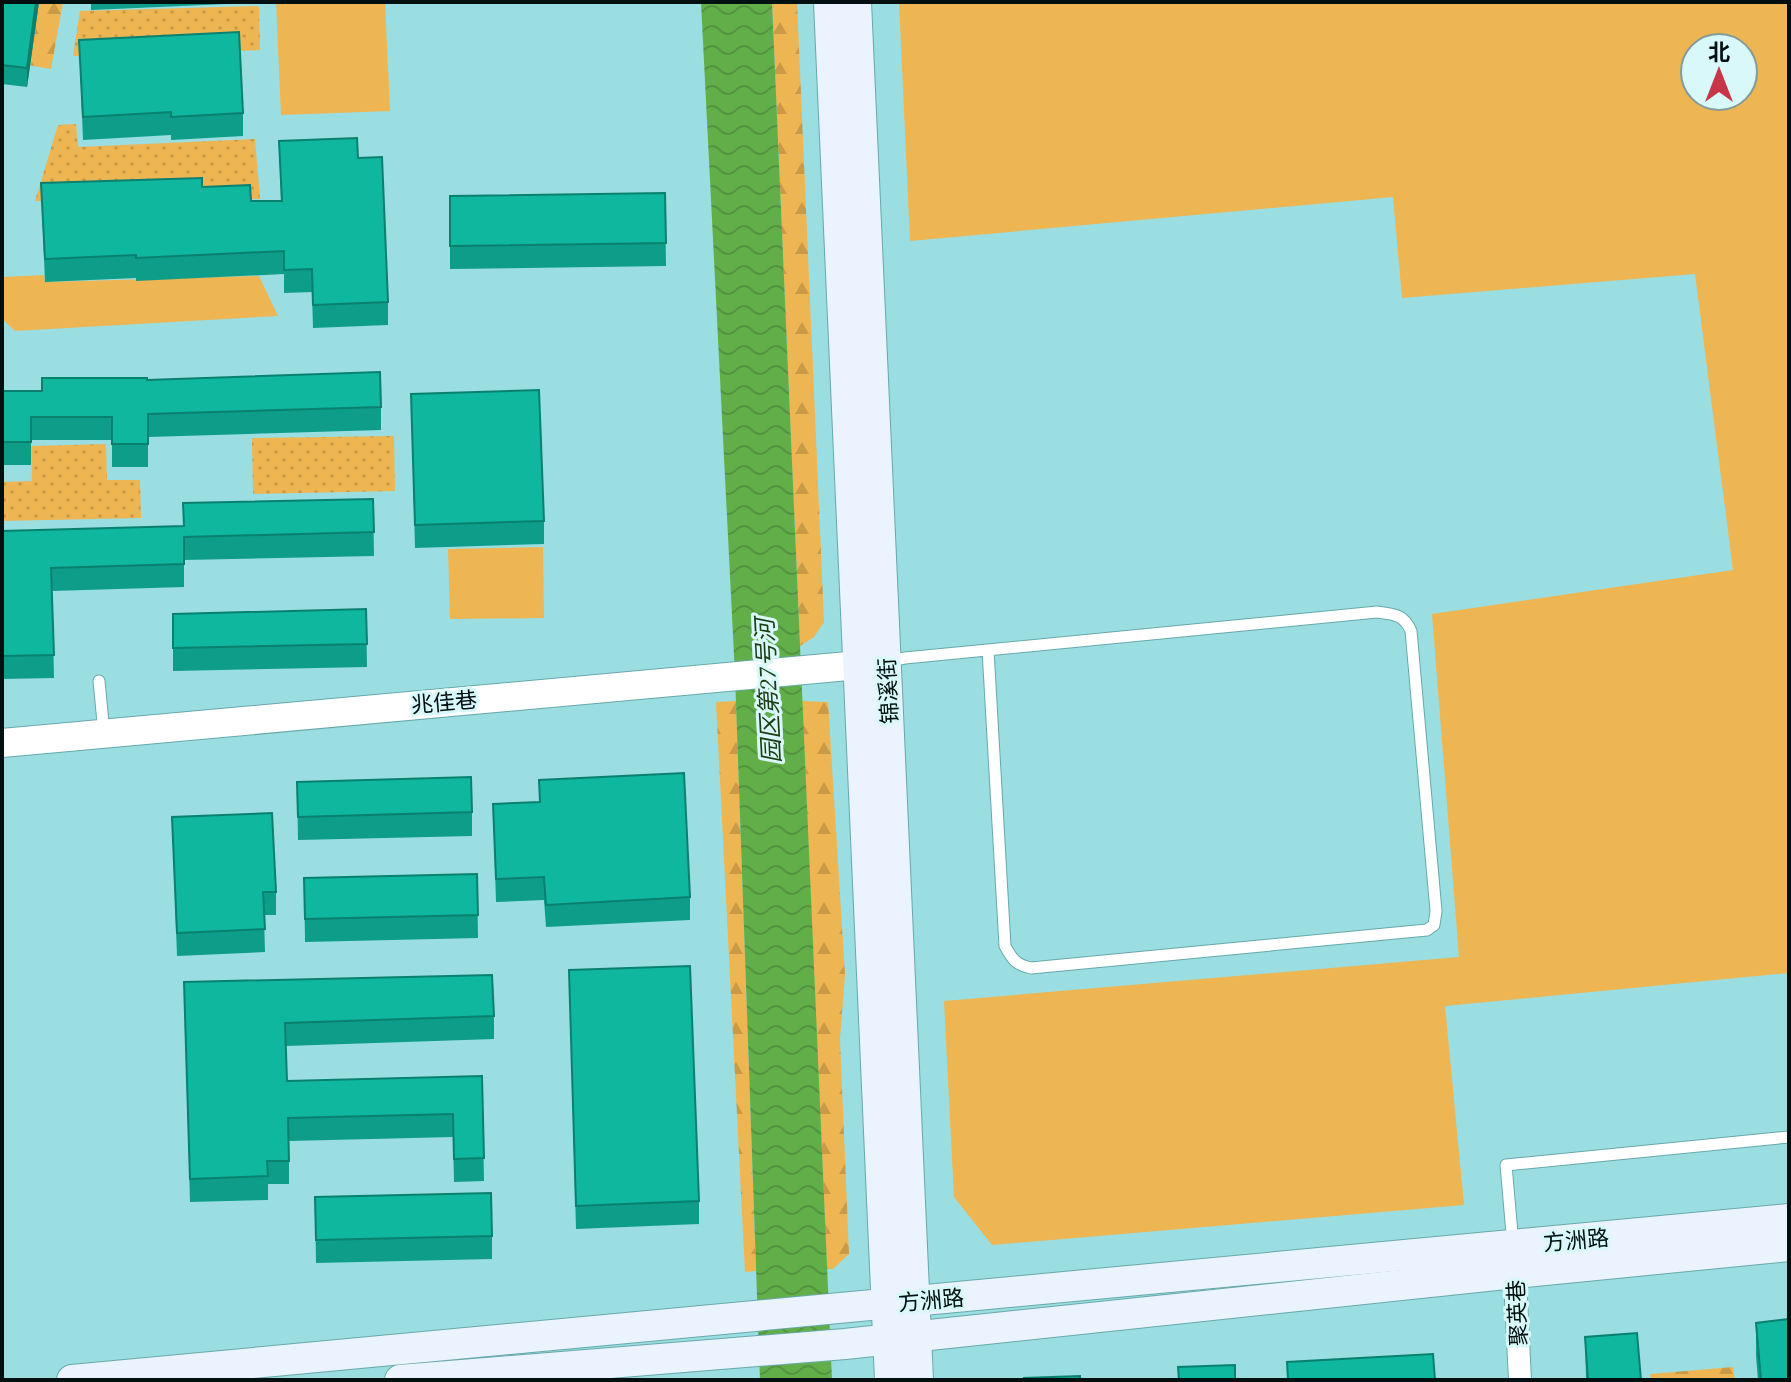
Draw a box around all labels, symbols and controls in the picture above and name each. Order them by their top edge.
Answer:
north arrow [1679,32,1759,112]
text: 北 [1708,37,1730,67]
water label: 园区第27号河 [748,614,788,764]
street label: 锦溪街 [871,657,905,725]
street label: 兆佳巷 [410,684,478,720]
street label: 方洲路 [1542,1222,1610,1258]
street label: 聚英巷 [1500,1279,1534,1347]
street label: 方洲路 [897,1282,965,1318]

